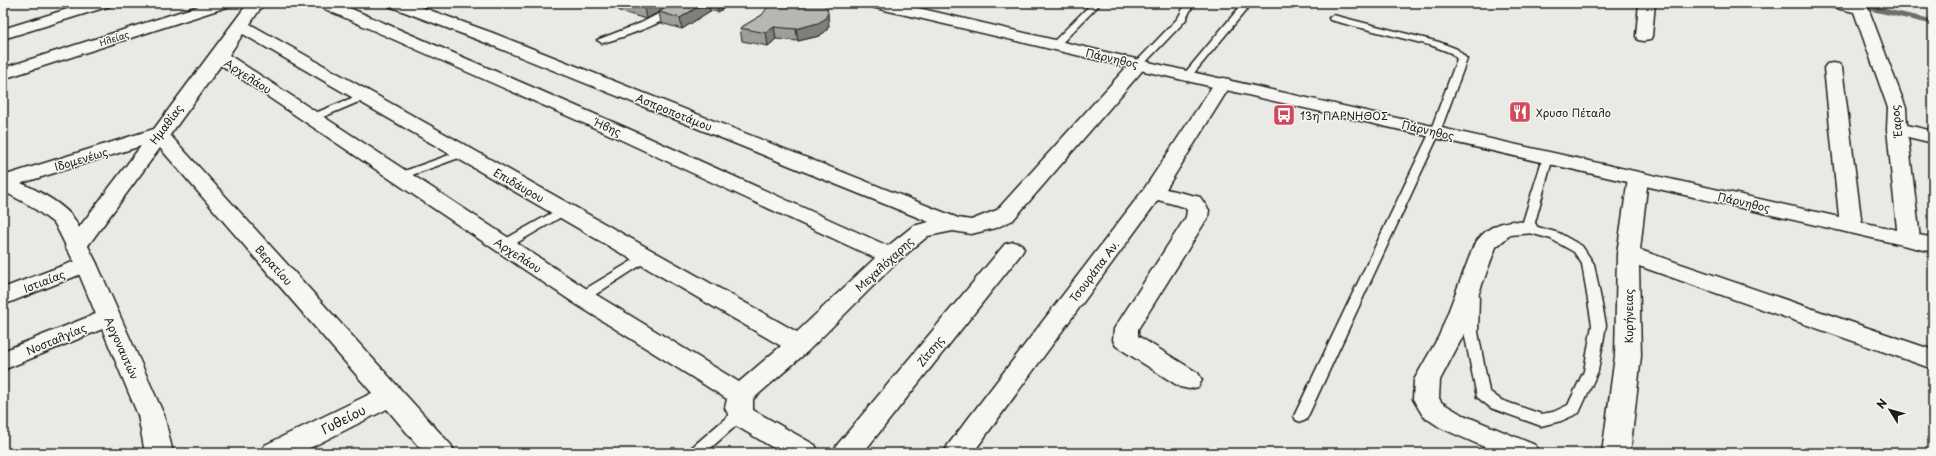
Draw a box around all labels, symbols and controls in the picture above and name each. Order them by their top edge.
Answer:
street label: Ηλείας [97,27,131,49]
street label: Πάρνηθος [1084,44,1140,72]
street label: Αρχελάου [221,54,275,98]
street label: Ασπροποτάμου [633,89,715,135]
restaurant icon: Χρυσο Πέταλο [1507,99,1533,125]
street label: Ημαθίας [145,100,187,148]
bus stop icon: 13η ΠΑΡΝΗΘΟΣ [1271,102,1297,128]
place label: Χρυσο Πέταλο [1536,104,1611,121]
street label: Έαρος [1886,104,1906,140]
place label: 13η ΠΑΡΝΗΘΟΣ [1300,107,1388,124]
street label: Ήβης [590,113,624,140]
street label: Πάρνηθος [1400,116,1456,144]
street label: Ιδομενέως [52,143,110,175]
street label: Επιδάυρου [491,164,547,206]
street label: Πάρνηθος [1716,188,1772,216]
street label: Μεγαλόχαρης [851,232,917,296]
street label: Αρχελάου [491,233,545,277]
street label: Τσουράπα Αν. [1065,236,1123,305]
street label: Βερατίου [251,241,297,289]
street label: Ιστιαίας [21,265,68,297]
street label: Κυρήνειας [1620,289,1637,343]
street label: Αργοναυτών [101,314,143,382]
street label: Νοσταλγίας [23,319,89,359]
street label: Ζίτσης [912,332,948,370]
north arrow [1870,390,1910,430]
text: N [1872,395,1891,412]
street label: Γυθείου [317,400,369,438]

